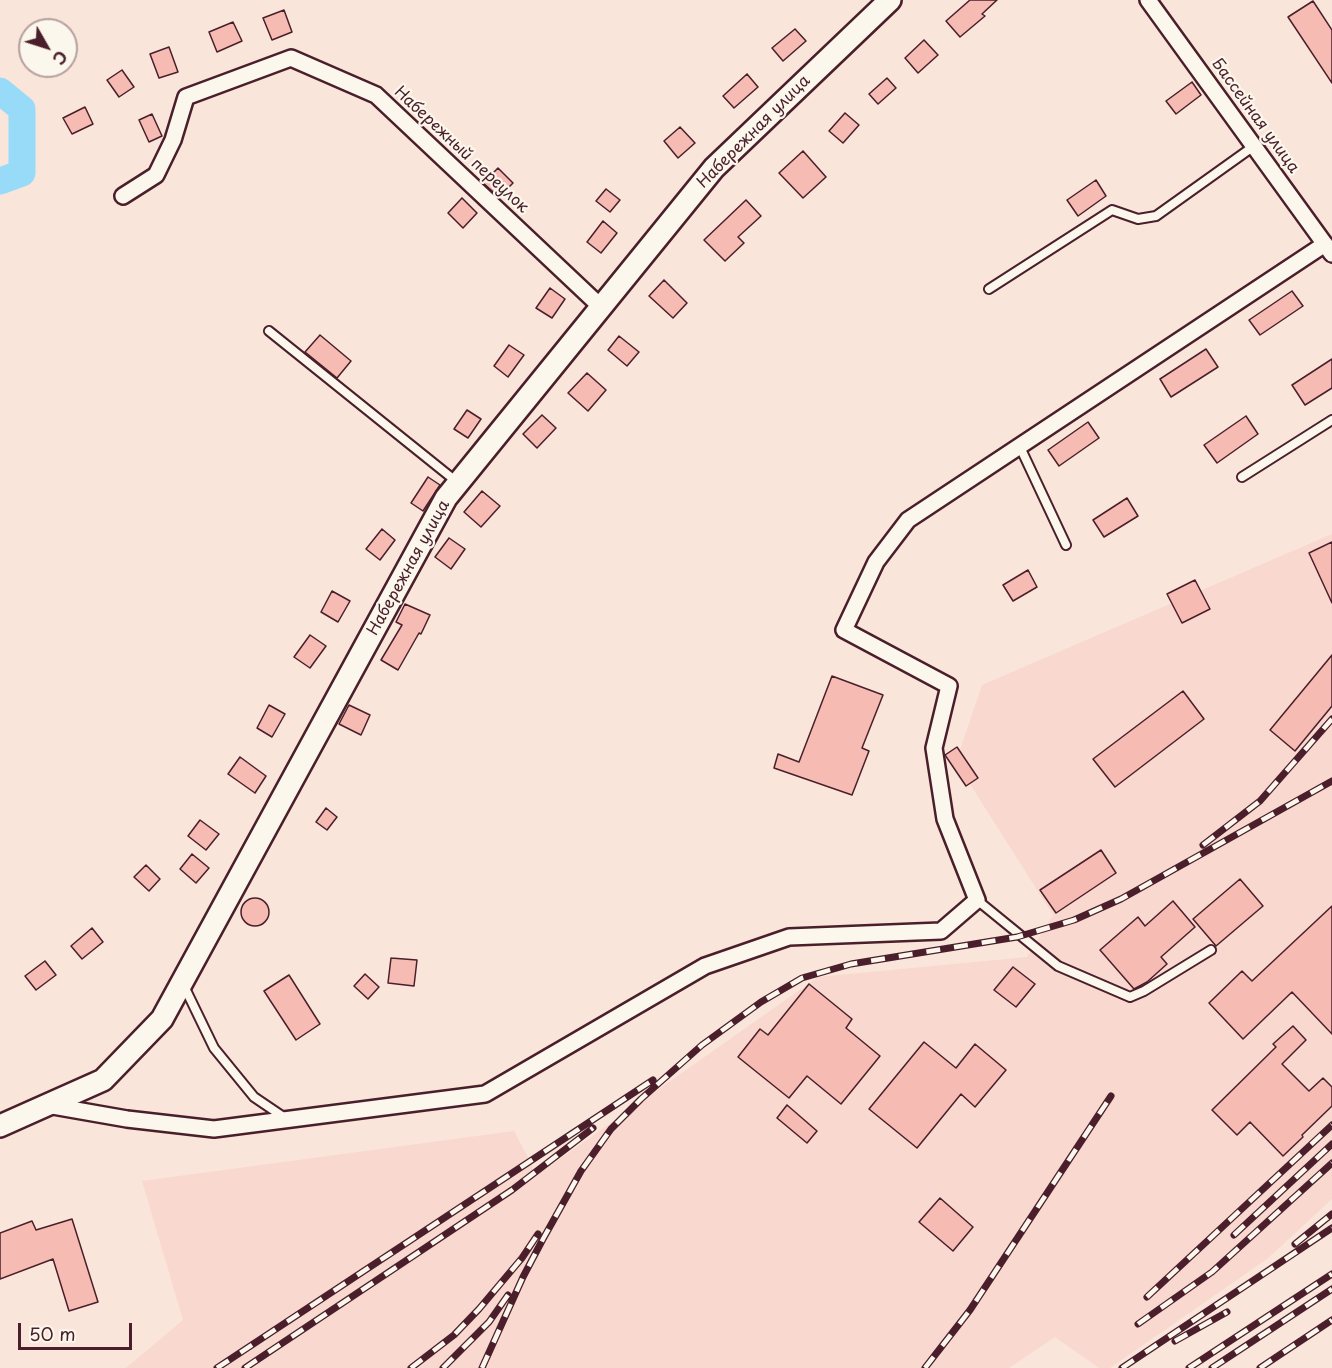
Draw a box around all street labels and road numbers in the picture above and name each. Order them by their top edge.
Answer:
street label: Бассейная улица [1207,55,1303,177]
street label: Набережная улица [694,72,814,192]
street label: Набережный переулок [390,83,532,217]
street label: Набережная улица [364,497,454,639]

